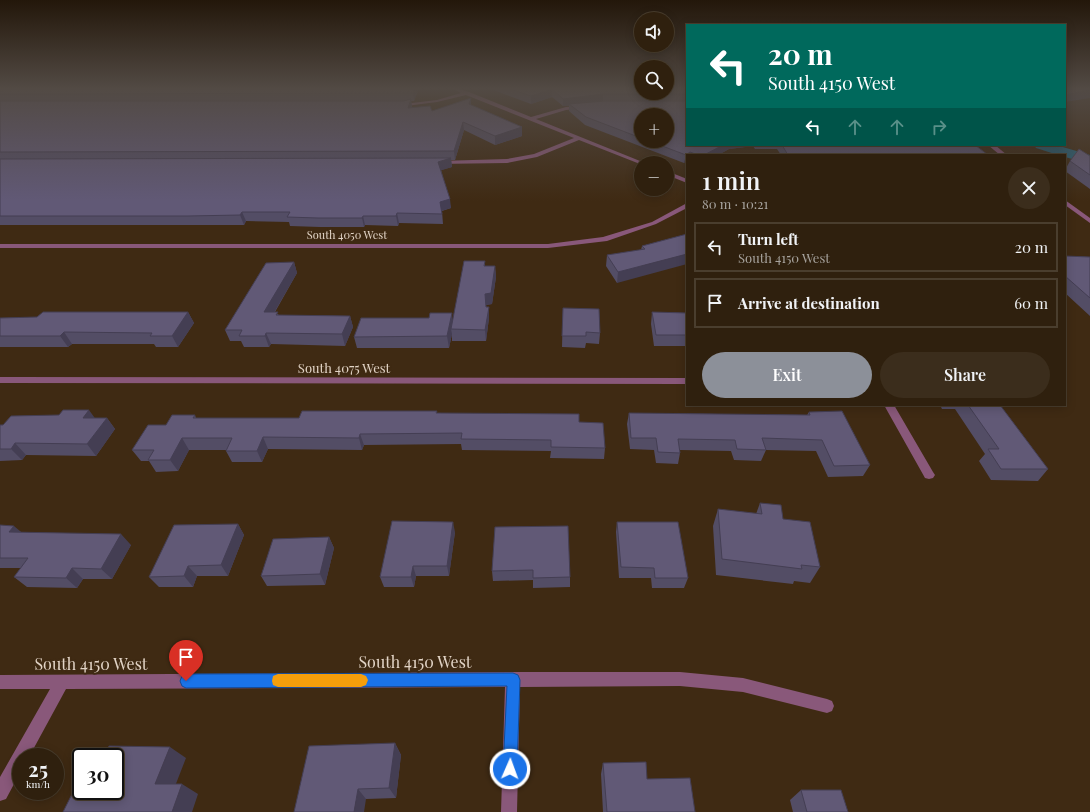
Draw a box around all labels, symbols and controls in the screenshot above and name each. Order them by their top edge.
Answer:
map controls [634,12,674,196]
button: sound [634,12,674,52]
text: 20 m [768,35,833,72]
icon: left [702,40,754,92]
button: search [634,60,674,100]
text: South 4150 West [768,71,895,95]
button: + [634,108,674,148]
icon: left [802,116,824,138]
icon: ahead [844,116,866,138]
icon: ahead [886,116,908,138]
icon: right [928,116,950,138]
button: − [634,156,674,196]
text: 1 min [702,164,760,196]
button: close [1008,167,1050,209]
text: 80 m · 10:21 [702,195,768,212]
street label: South 4050 West [307,227,387,242]
text: Turn left [738,229,799,249]
icon: left [704,236,726,258]
text: 20 m [1015,237,1048,257]
text: South 4150 West [738,249,830,266]
icon: arrive [704,292,726,314]
text: Arrive at destination [738,293,880,313]
text: 60 m [1014,293,1048,313]
button: Exit [702,352,872,398]
button: Share [880,352,1050,398]
street label: South 4075 West [298,359,391,376]
pin [169,640,203,681]
icon: arrive [175,646,197,668]
street label: South 4150 West [358,651,472,672]
street label: South 4150 West [34,653,148,674]
speed limit sign: 30 [72,748,124,800]
position arrow [489,748,531,790]
text: 25 [28,755,48,782]
text: km/h [26,777,50,791]

